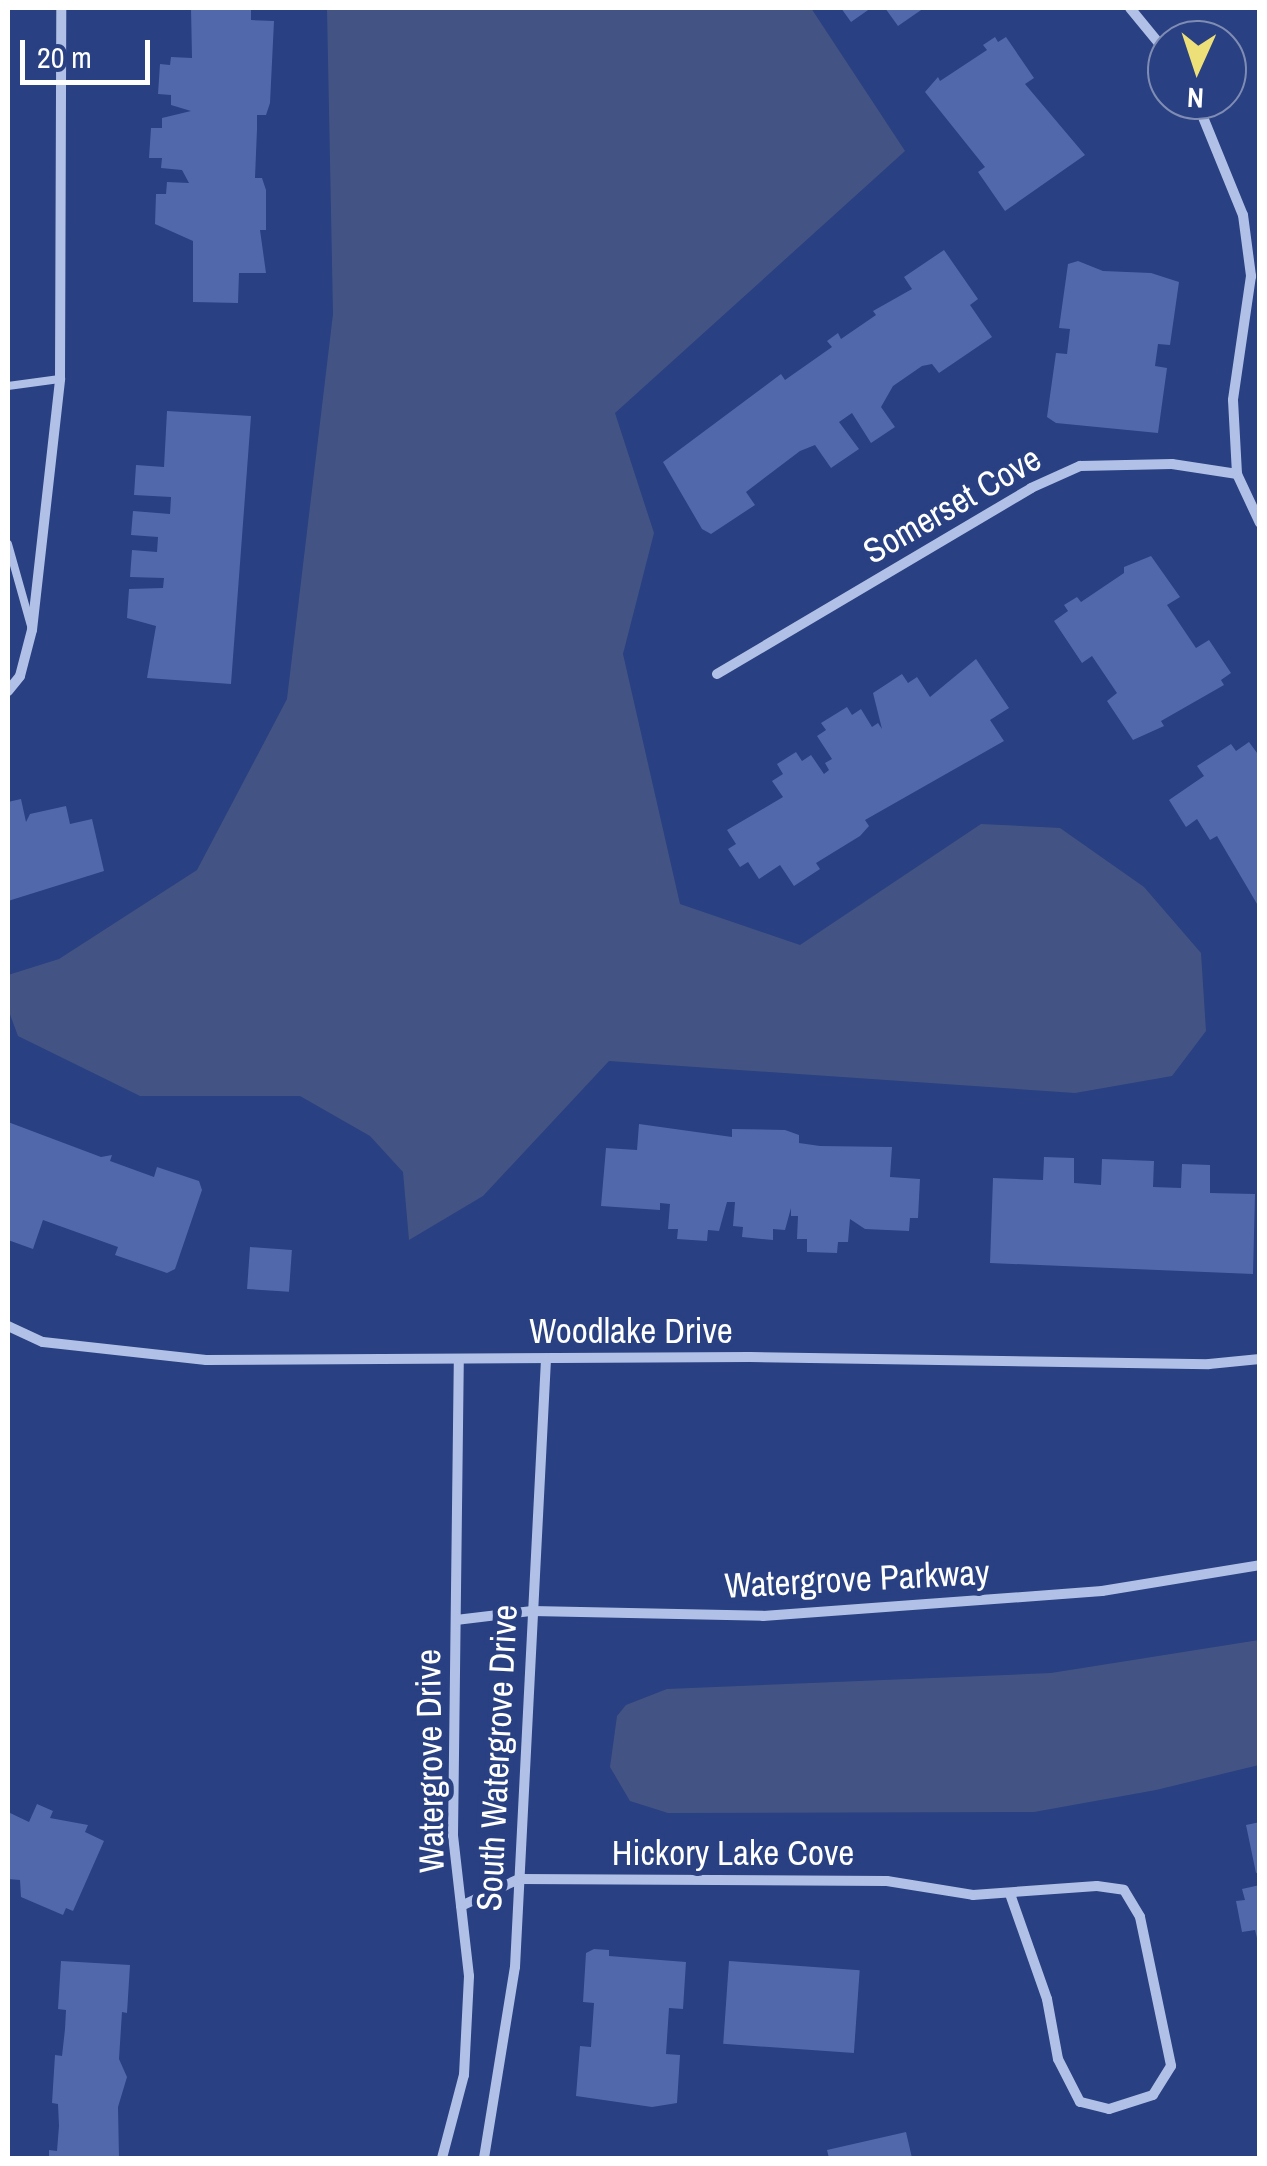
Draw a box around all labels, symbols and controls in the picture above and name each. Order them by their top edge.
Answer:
scale bar [25,20,155,82]
north arrow [1147,20,1247,120]
text: 20 m [37,37,92,77]
text: N [1186,79,1205,117]
street label: Somerset Cove [856,437,1048,573]
street label: Woodlake Drive [529,1310,733,1352]
street label: Watergrove Parkway [723,1551,991,1607]
street label: South Watergrove Drive [468,1604,526,1912]
street label: Watergrove Drive [407,1649,453,1873]
street label: Hickory Lake Cove [612,1832,854,1874]

